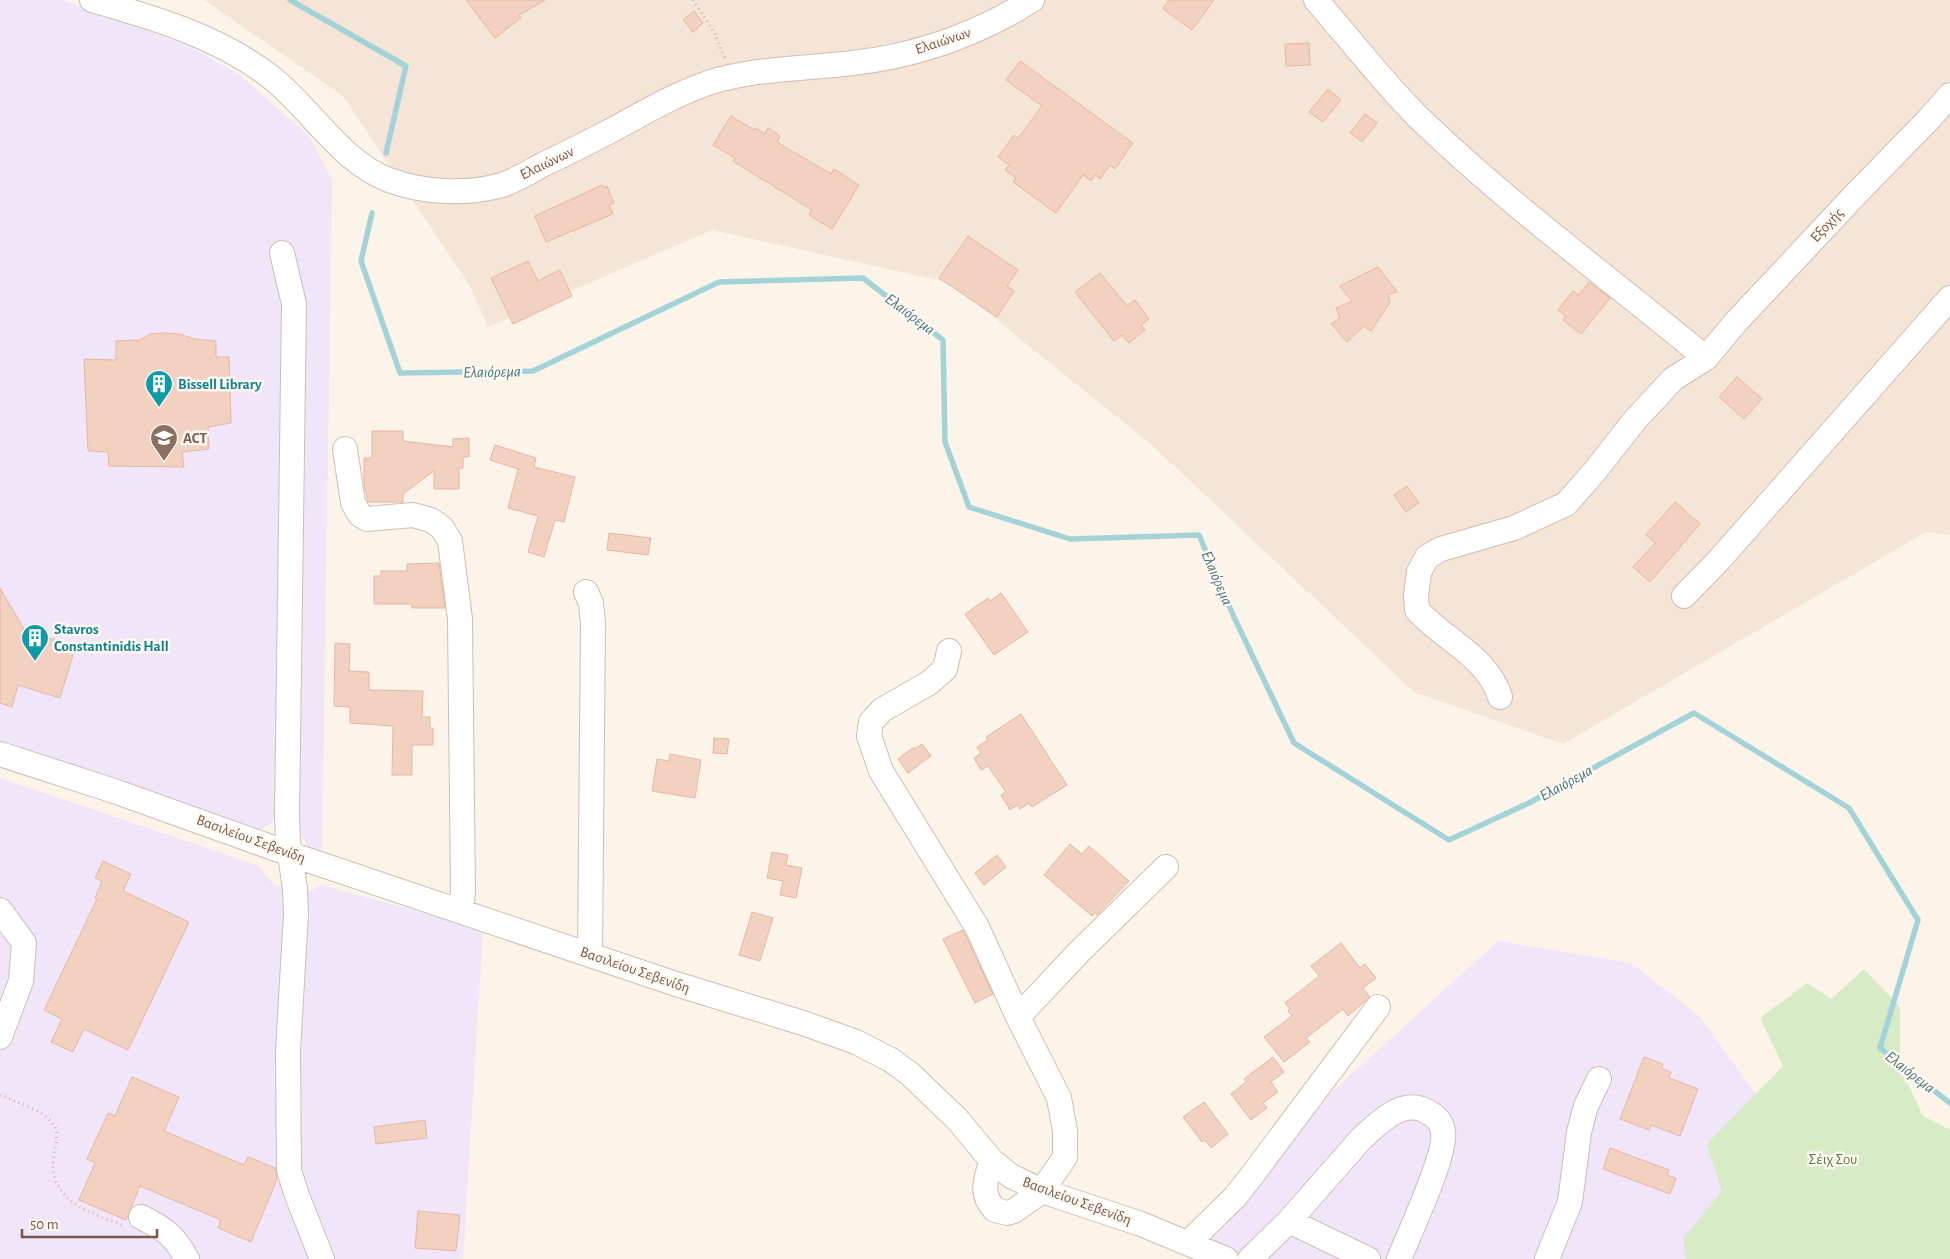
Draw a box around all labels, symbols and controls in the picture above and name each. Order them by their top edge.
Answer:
street label: Ελαιώνων [913,25,973,57]
street label: Ελαιώνων [518,144,576,182]
street label: Εξοχής [1808,205,1846,245]
water label: Ελαιόρεμα [882,290,938,339]
water label: Ελαιόρεμα [463,363,521,382]
building icon: Bissell Library [144,369,174,408]
place label: Bissell Library [178,377,262,392]
school or university icon: ACT [149,423,179,462]
place label: ACT [183,431,208,446]
water label: Ελαιόρεμα [1197,548,1236,608]
place label: Stavros Constantinidis Hall [54,622,169,654]
building icon: Stavros Constantinidis Hall [20,623,50,662]
water label: Ελαιόρεμα [1537,762,1596,805]
street label: Βασιλείου Σεβενίδη [194,812,308,866]
street label: Βασιλείου Σεβενίδη [578,944,692,996]
water label: Ελαιόρεμα [1882,1048,1938,1097]
park label: Σέιχ Σου [1808,1152,1858,1167]
street label: Βασιλείου Σεβενίδη [1020,1174,1134,1228]
scale bar [22,1206,158,1238]
text: 50 m [30,1217,59,1232]

